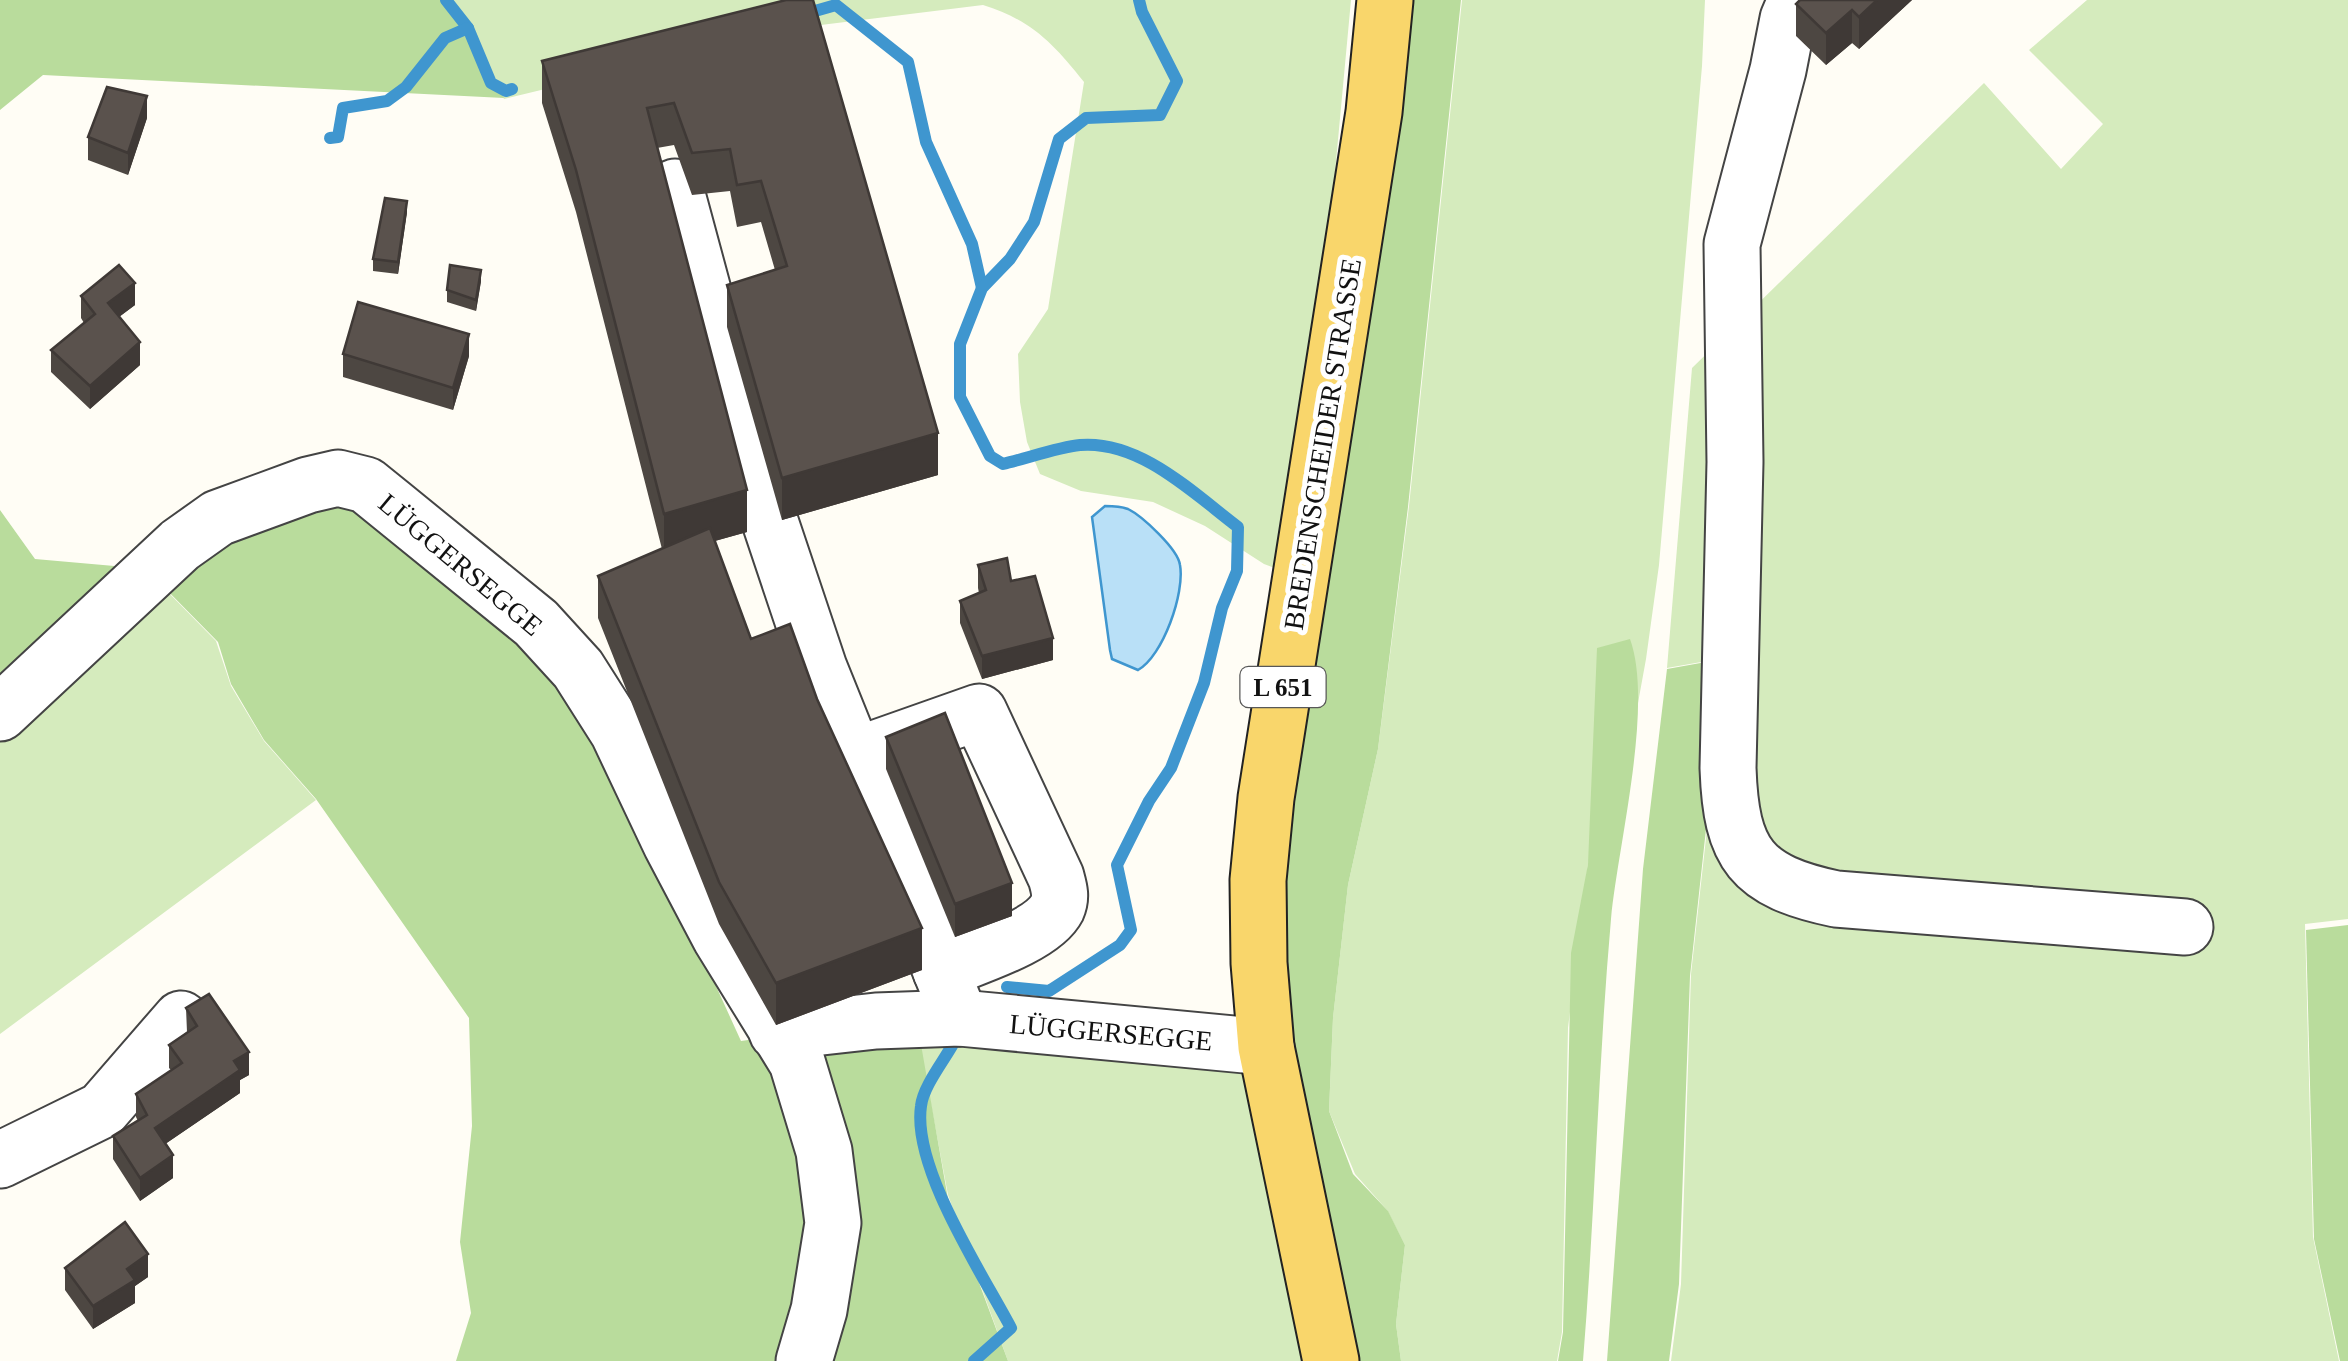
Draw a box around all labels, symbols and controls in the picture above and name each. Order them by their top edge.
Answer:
street label: BREDENSCHEIDER STRASSE [1278,256,1367,632]
street label: LÜGGERSEGGE [373,487,549,642]
road number: L 651 [1240,667,1326,707]
street label: LÜGGERSEGGE [1008,1008,1214,1057]

